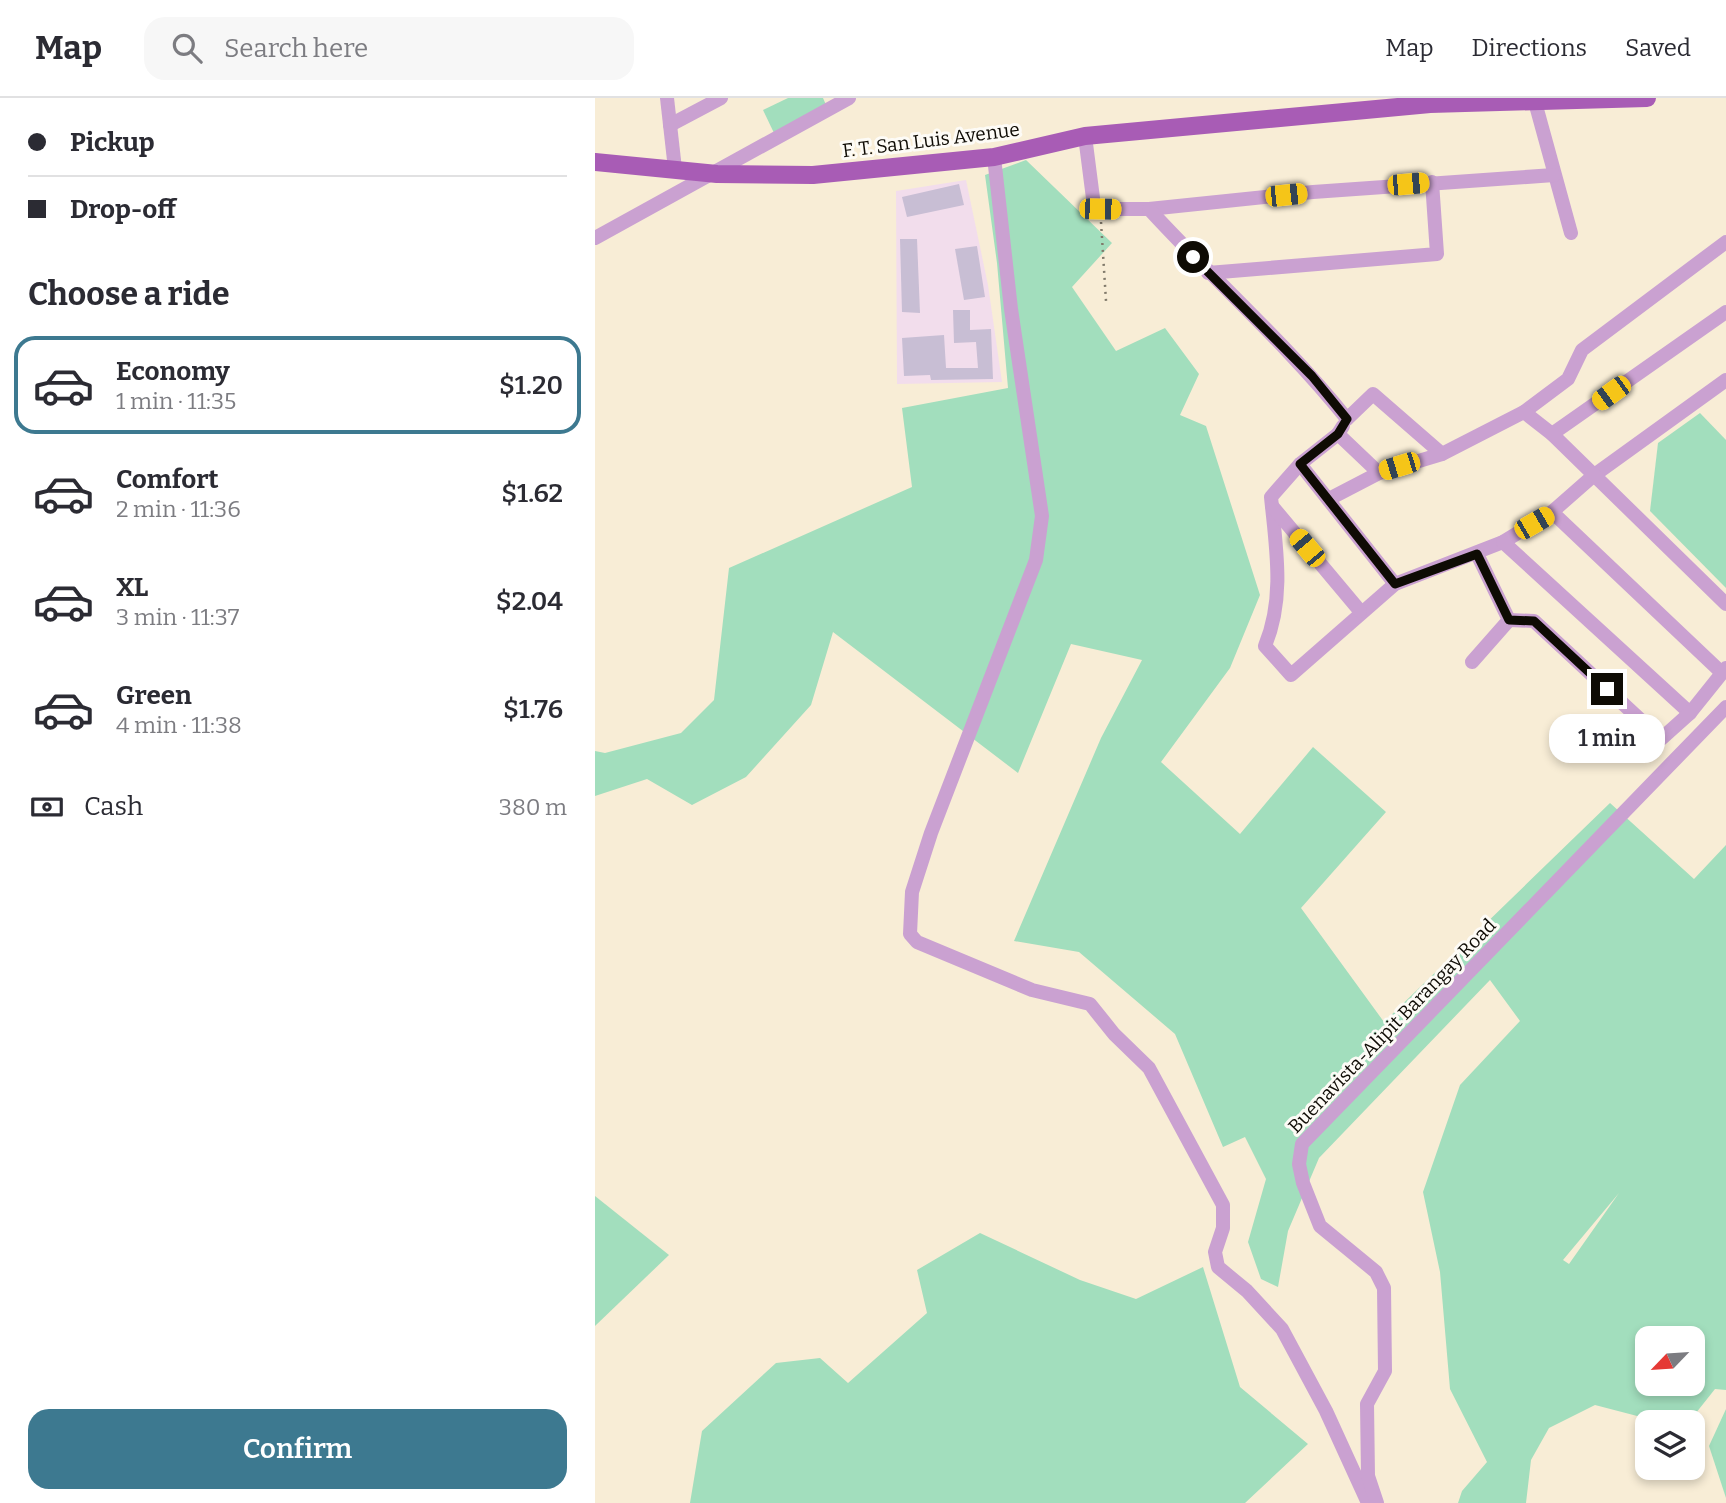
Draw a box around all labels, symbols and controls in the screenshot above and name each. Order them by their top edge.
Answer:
search box [144,17,634,80]
text: Map [35,28,102,68]
icon: search [168,29,206,67]
text: Search here [224,33,368,64]
text: Map [1385,34,1434,62]
text: Directions [1472,34,1587,62]
text: Saved [1625,34,1691,62]
street label: F. T. San Luis Avenue [841,118,1021,162]
text: Pickup [70,127,155,158]
car [1387,172,1430,196]
car [1265,182,1308,208]
text: Drop-off [70,194,176,225]
car [1079,198,1122,220]
route start [1177,241,1209,273]
text: Choose a ride [28,275,229,313]
icon: car [32,354,95,417]
text: Economy [116,356,230,387]
text: $1.20 [499,370,563,401]
car [1588,372,1635,414]
text: 1 min · 11:35 [116,387,236,415]
car [1376,450,1423,482]
icon: car [32,462,95,525]
text: Comfort [116,464,219,495]
text: $1.62 [501,478,563,509]
text: 2 min · 11:36 [116,495,241,523]
car [1511,503,1558,543]
car [1286,525,1329,571]
icon: car [32,570,95,633]
text: XL [116,572,148,603]
text: $2.04 [496,586,563,617]
text: 3 min · 11:37 [116,603,239,631]
route end [1591,673,1623,705]
icon: car [32,678,95,741]
text: Green [116,680,192,711]
text: $1.76 [503,694,563,725]
text: 4 min · 11:38 [116,711,242,739]
callout: 1 min [1549,714,1665,762]
text: 1 min [1578,724,1636,752]
icon: cash [28,788,66,826]
text: Cash [84,791,143,822]
text: 380 m [499,793,567,821]
street label: Buenavista-Alipit Barangay Road [1283,914,1501,1138]
north arrow [1635,1326,1705,1396]
map controls [1635,1326,1705,1480]
button: Confirm [28,1409,567,1489]
button: layers [1635,1410,1705,1480]

